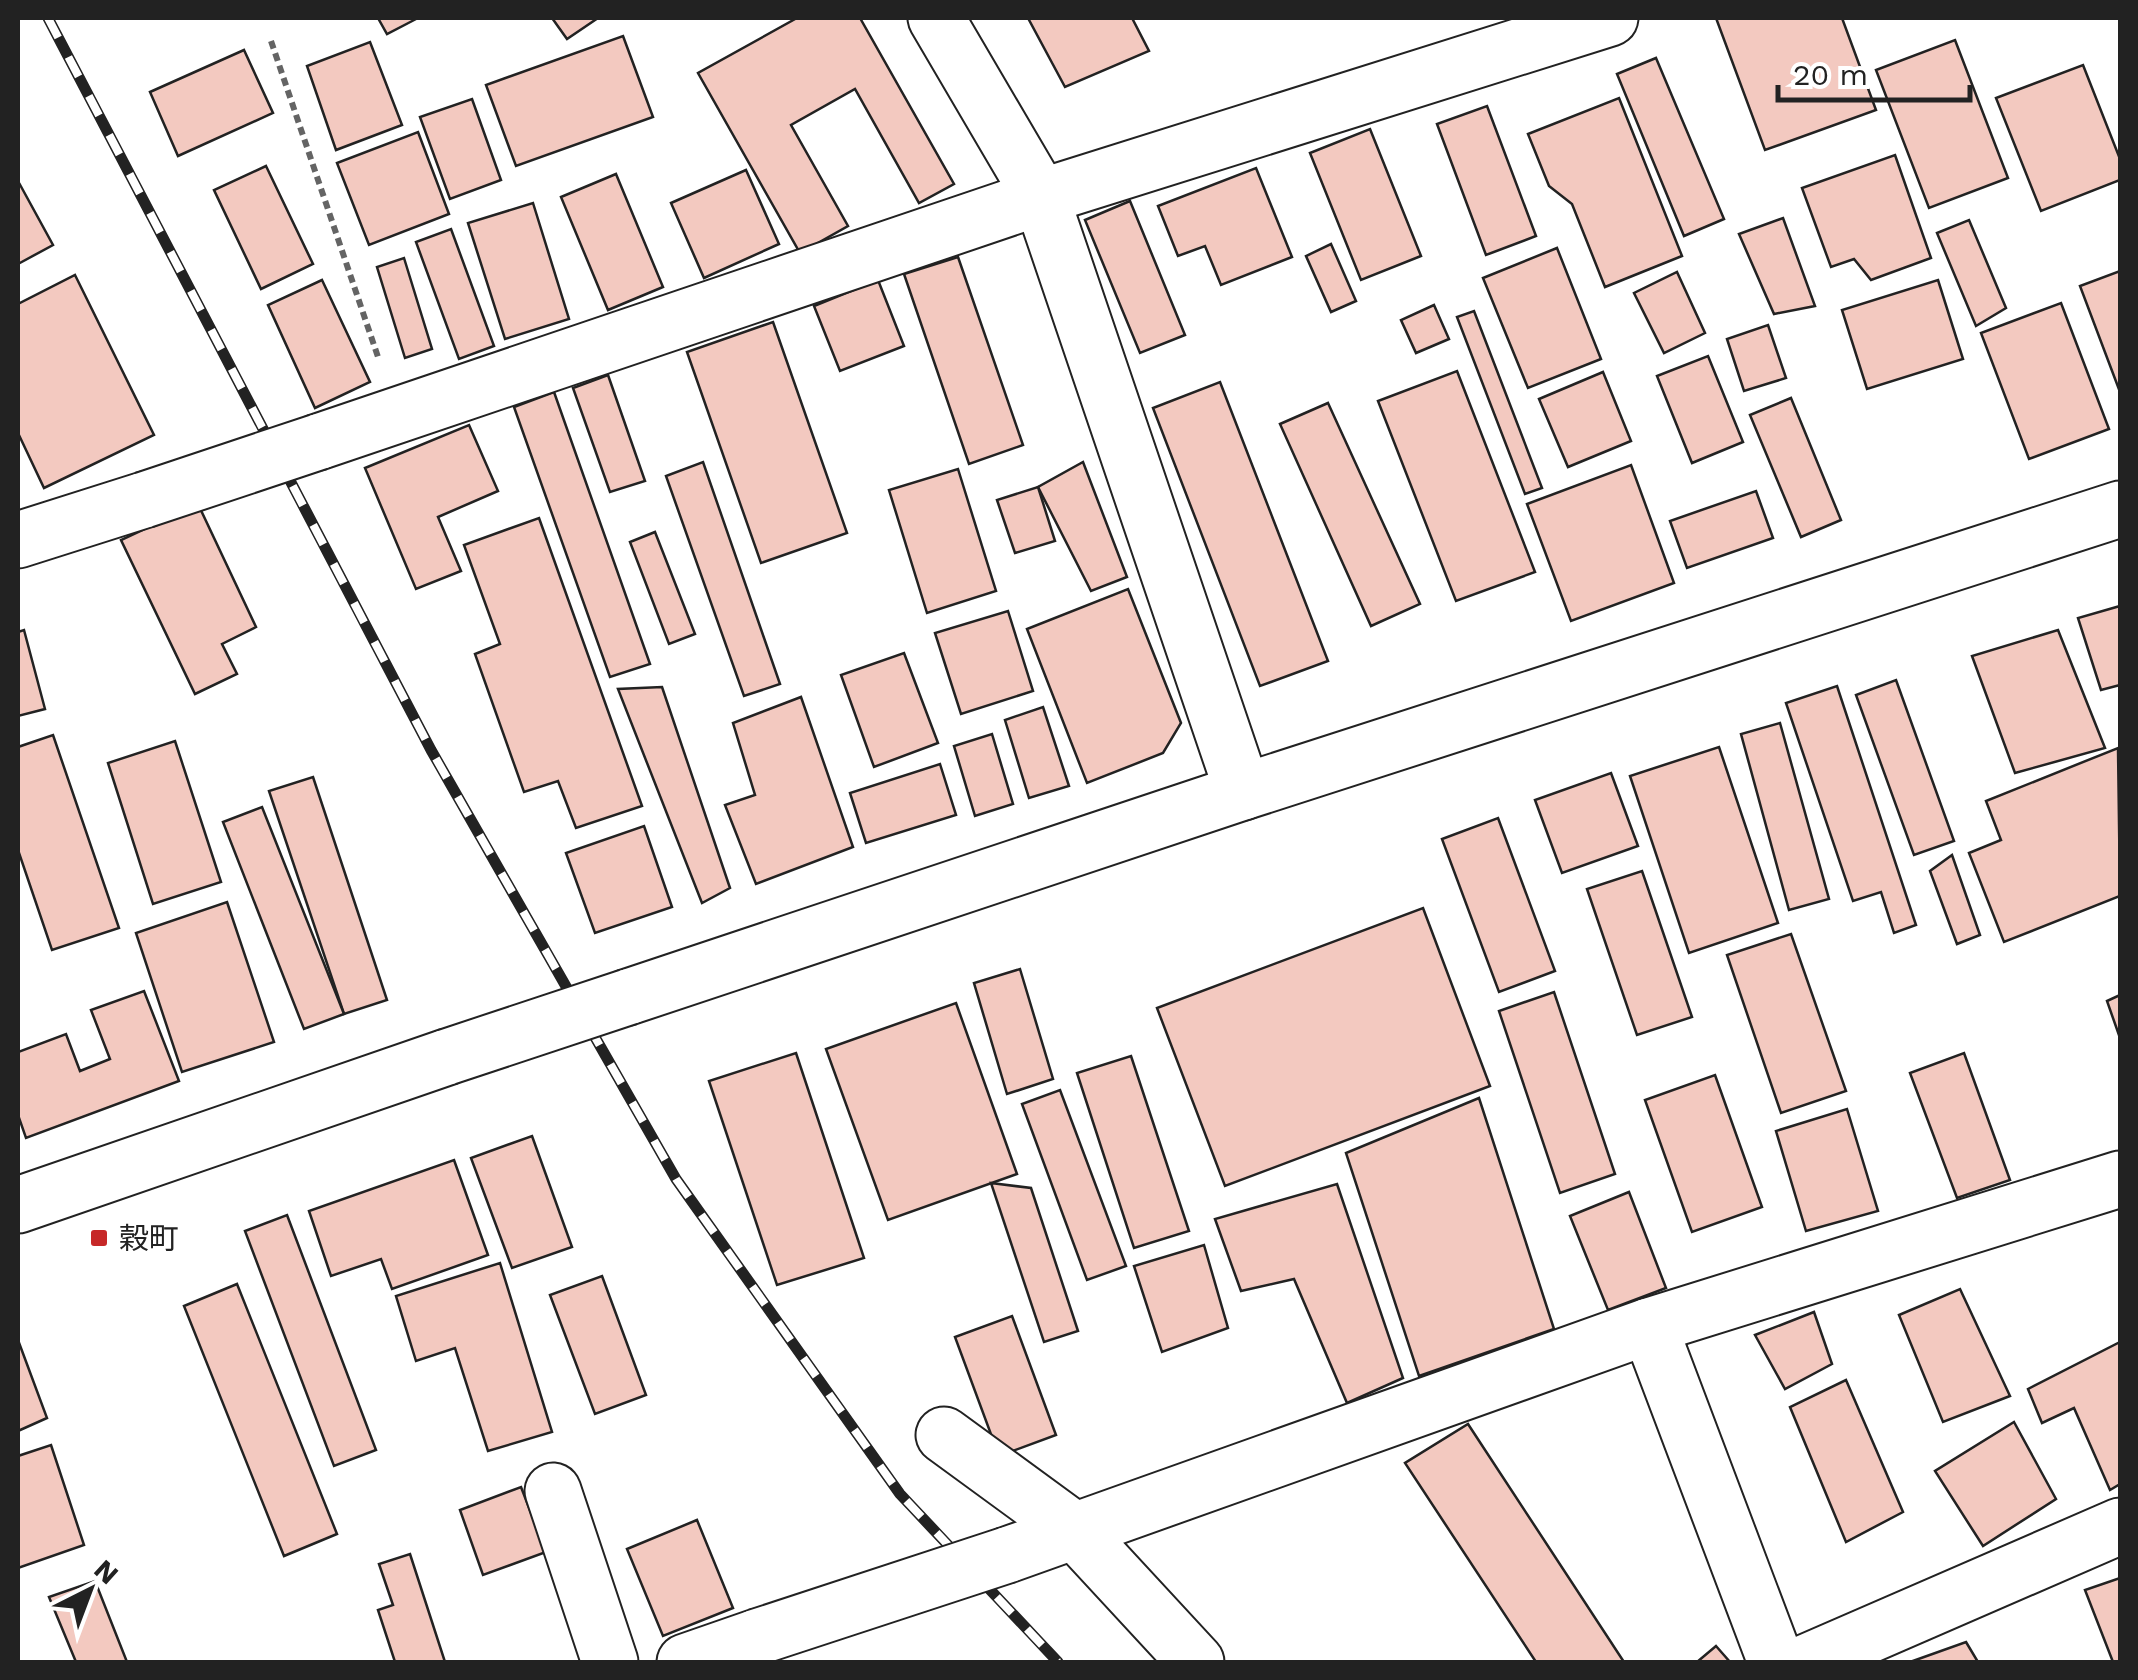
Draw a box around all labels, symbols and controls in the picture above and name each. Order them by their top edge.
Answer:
scale bar [1778,40,1970,102]
text: 20 m [1793,57,1868,92]
place label: 穀町 [119,1221,179,1256]
marker: 穀町 [88,1227,110,1249]
north arrow [40,1540,140,1640]
text: N [88,1553,125,1591]

